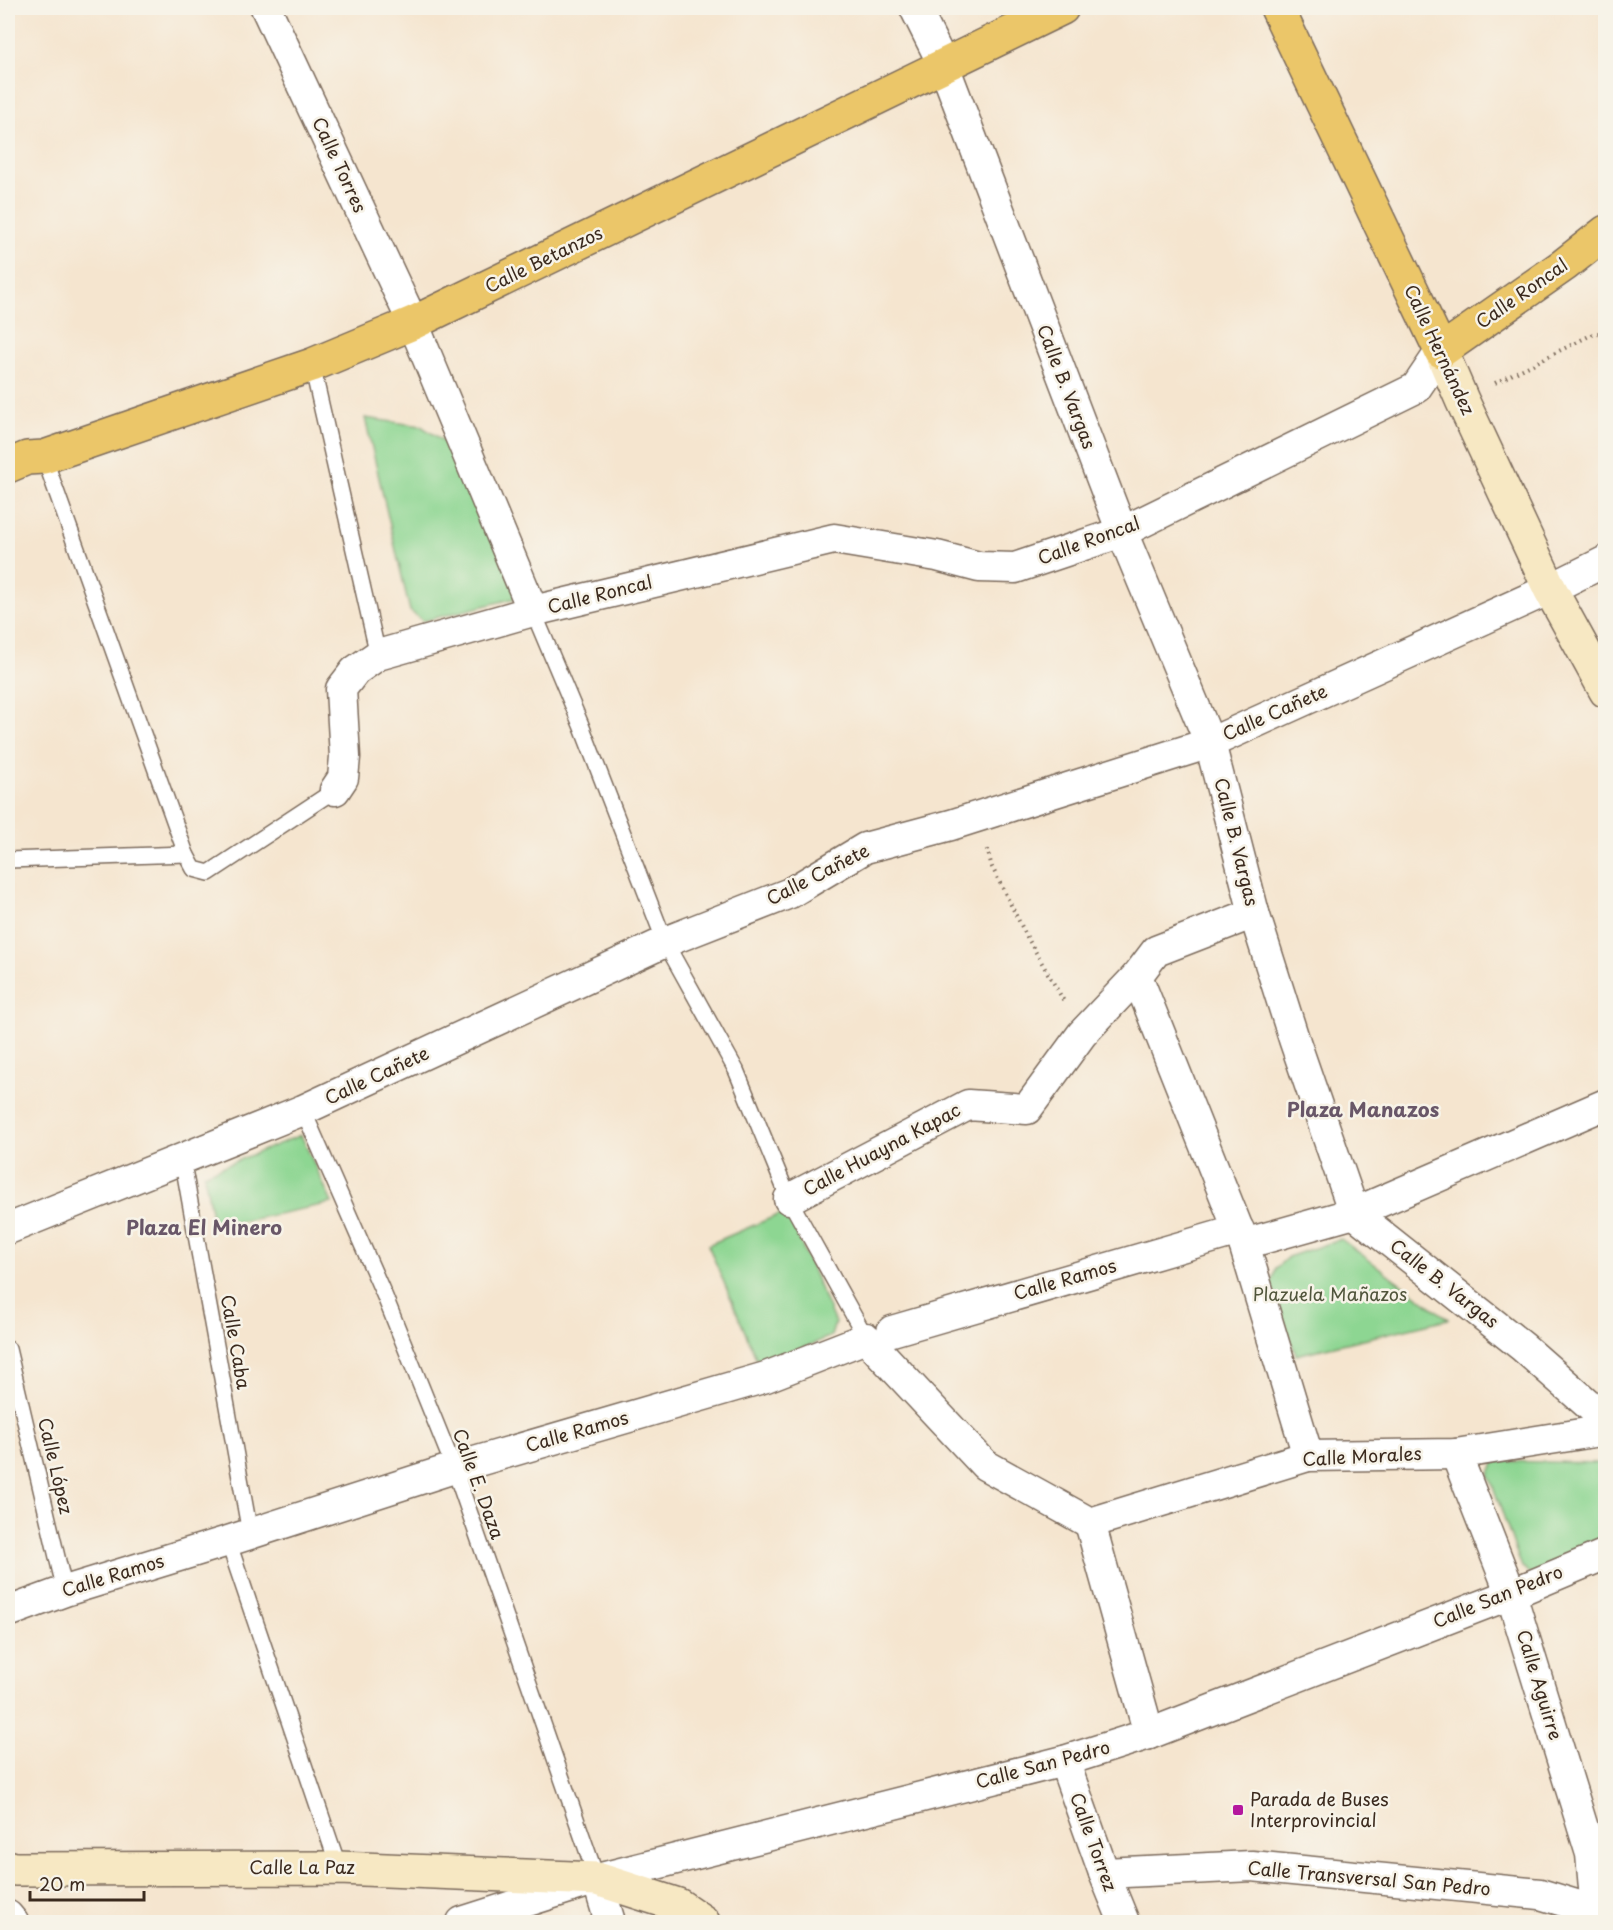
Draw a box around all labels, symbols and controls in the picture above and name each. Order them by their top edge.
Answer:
street label: Calle Torres [306,112,374,217]
street label: Calle Betanzos [480,218,607,299]
street label: Calle Roncal [1470,251,1573,334]
street label: Calle Hernández [1398,280,1483,419]
street label: Calle B. Vargas [1031,320,1104,453]
street label: Calle Roncal [1034,509,1143,571]
street label: Calle Roncal [544,568,655,620]
street label: Calle Cañete [1218,676,1331,747]
street label: Calle B. Vargas [1208,775,1266,909]
street label: Calle Cañete [761,836,874,911]
street label: Calle Cañete [320,1039,433,1111]
district label: Plaza Manazos [1287,1094,1440,1124]
street label: Calle Huayna Kapac [798,1096,965,1202]
district label: Plaza El Minero [126,1212,282,1242]
street label: Calle B. Vargas [1385,1232,1505,1334]
street label: Calle Ramos [1010,1251,1119,1306]
park label: Plazuela Mañazos [1253,1280,1407,1307]
street label: Calle Caba [215,1292,258,1392]
street label: Calle Ramos [522,1403,631,1458]
street label: Calle López [32,1415,81,1517]
street label: Calle E. Daza [447,1424,512,1543]
street label: Calle Morales [1302,1439,1422,1472]
street label: Calle Ramos [58,1546,167,1603]
street label: Calle San Pedro [1428,1557,1567,1634]
street label: Calle Aguirre [1511,1626,1570,1743]
street label: Calle San Pedro [972,1733,1113,1794]
place label: Parada de Buses Interprovincial [1250,1785,1389,1833]
street label: Calle Torrez [1064,1788,1125,1895]
marker: Parada de Buses Interprovincial [1231,1803,1245,1817]
street label: Calle La Paz [249,1853,355,1880]
street label: Calle Transversal San Pedro [1246,1853,1492,1902]
scale bar [30,1864,144,1902]
text: 20 m [39,1870,85,1897]

